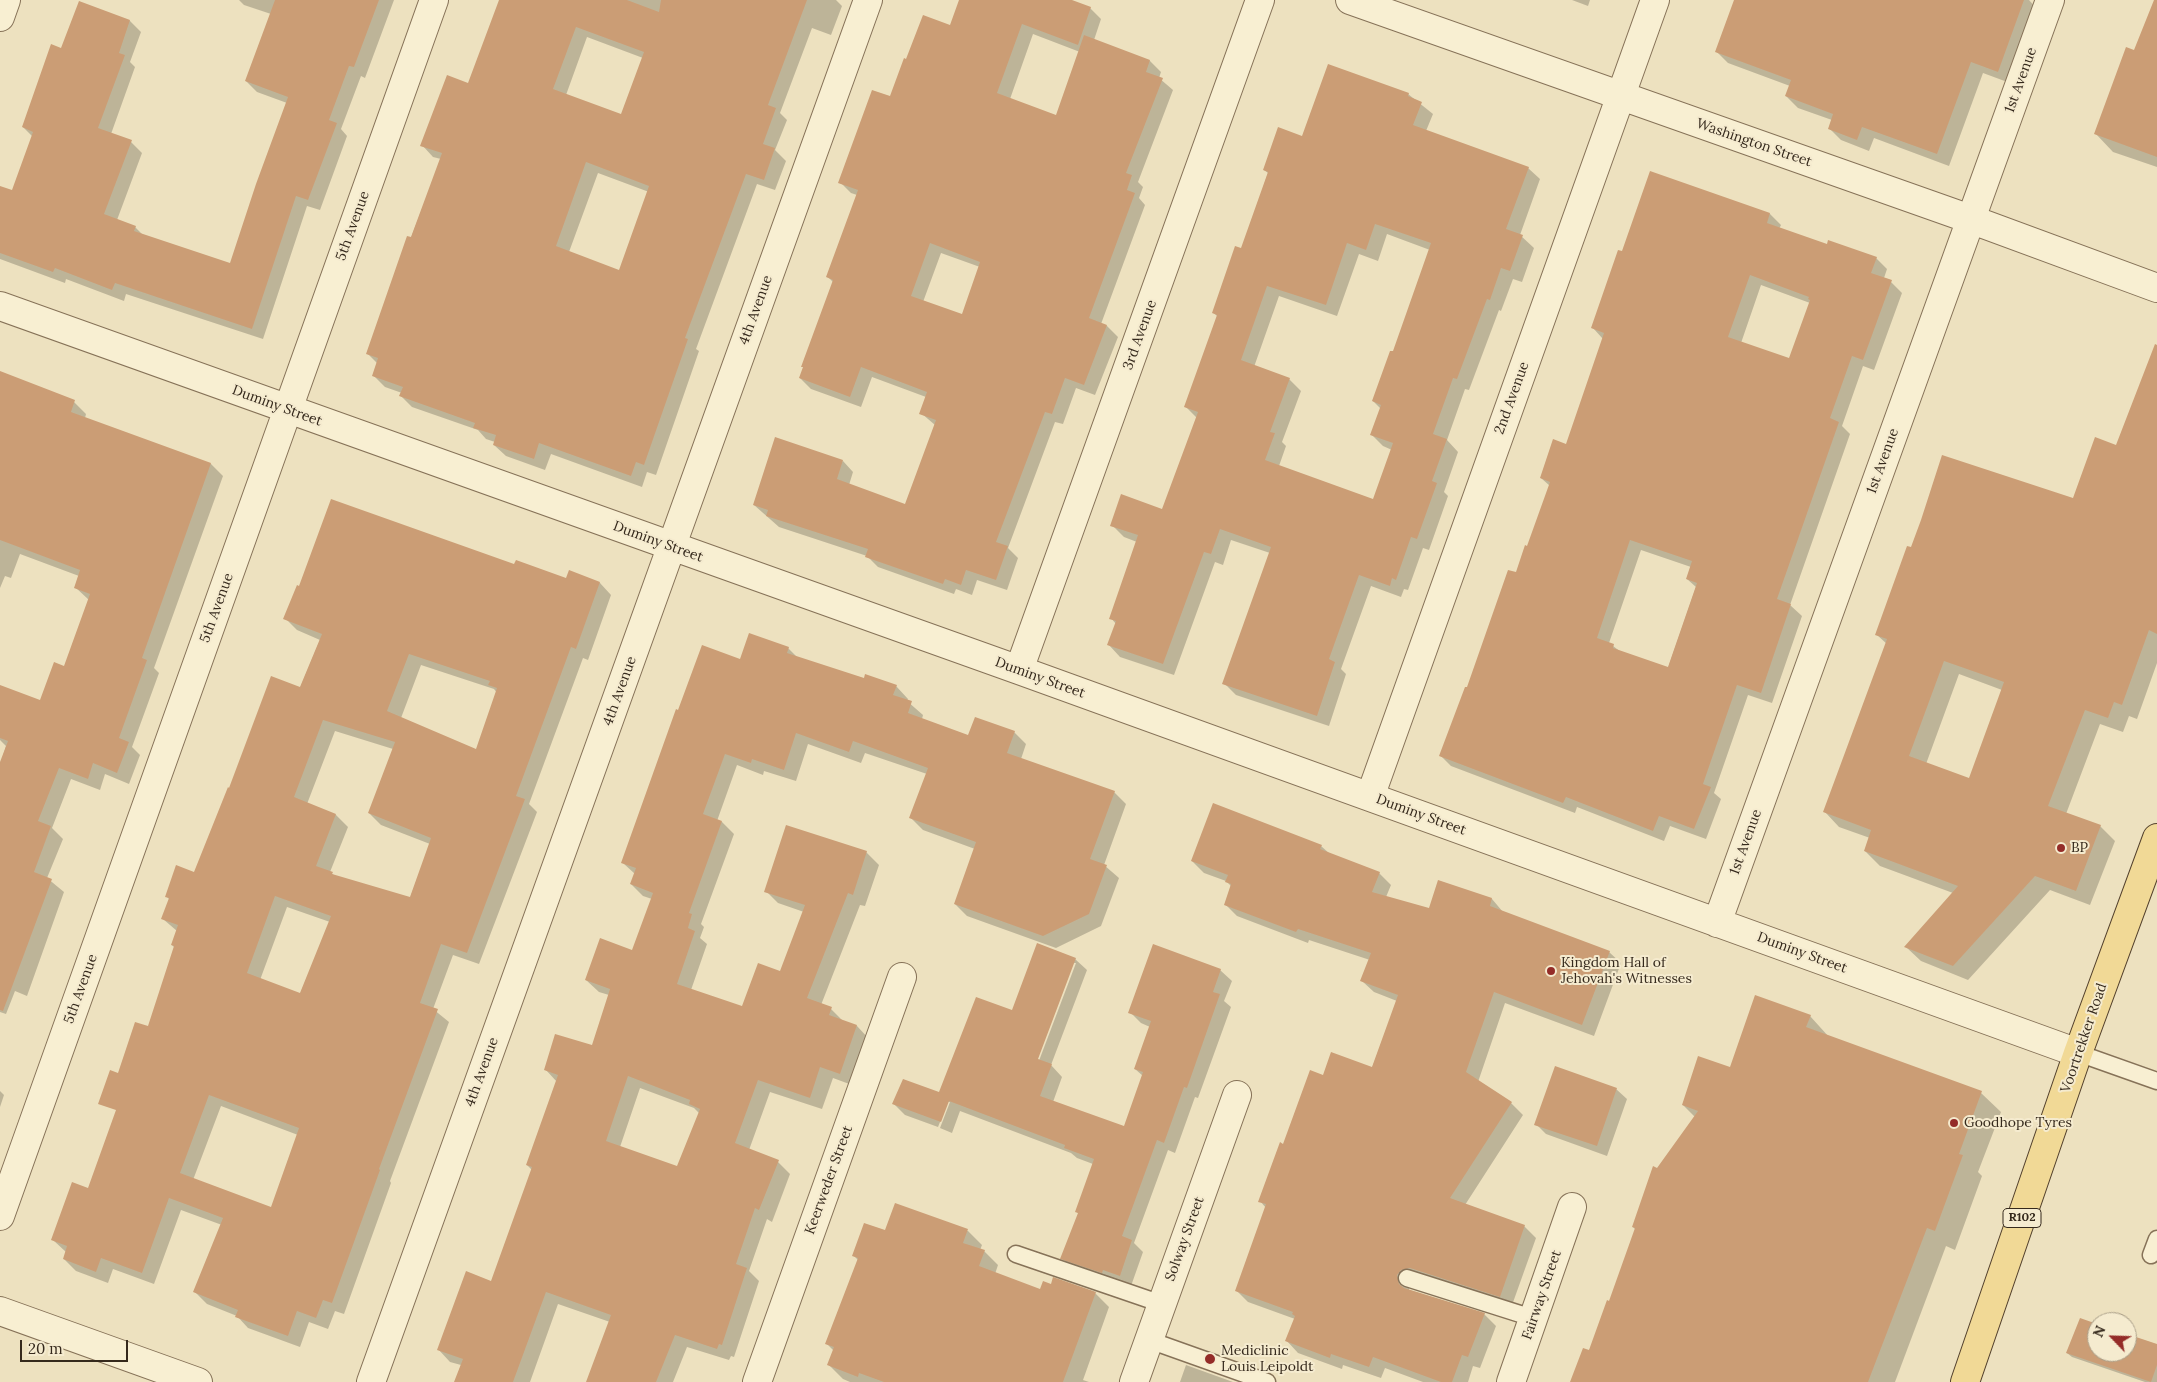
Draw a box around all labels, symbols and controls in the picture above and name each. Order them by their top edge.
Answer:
street label: 1st Avenue [2001,45,2041,115]
street label: Washington Street [1694,115,1814,171]
street label: 5th Avenue [333,189,373,263]
street label: 4th Avenue [736,273,776,347]
street label: 3rd Avenue [1120,298,1160,372]
street label: 2nd Avenue [1491,360,1533,436]
street label: Duminy Street [230,382,324,430]
street label: 1st Avenue [1863,426,1903,496]
street label: Duminy Street [611,518,705,566]
street label: 5th Avenue [197,571,237,645]
street label: 4th Avenue [600,654,640,728]
street label: Duminy Street [993,654,1087,702]
street label: Duminy Street [1374,791,1468,839]
street label: 1st Avenue [1726,807,1766,877]
place label: BP [2071,840,2088,856]
marker: BP [2055,842,2067,854]
street label: Duminy Street [1755,929,1849,977]
street label: 5th Avenue [61,952,101,1026]
place label: Kingdom Hall of Jehovah's Witnesses [1561,955,1692,988]
marker: Kingdom Hall of Jehovah's Witnesses [1545,965,1557,977]
street label: Voortrekker Road [2057,981,2111,1095]
street label: 4th Avenue [462,1035,502,1109]
place label: Goodhope Tyres [1964,1115,2072,1131]
marker: Goodhope Tyres [1948,1117,1960,1129]
street label: Keerweder Street [802,1123,856,1237]
street label: Solway Street [1162,1194,1208,1284]
road number: R102 [2003,1208,2041,1228]
street label: Fairway Street [1519,1248,1565,1342]
north arrow [2087,1312,2137,1362]
text: N [2089,1323,2110,1340]
scale bar [22,1330,130,1362]
text: 20 m [28,1339,63,1358]
place label: Mediclinic Louis Leipoldt [1221,1343,1313,1375]
marker: Mediclinic Louis Leipoldt [1203,1352,1217,1366]

